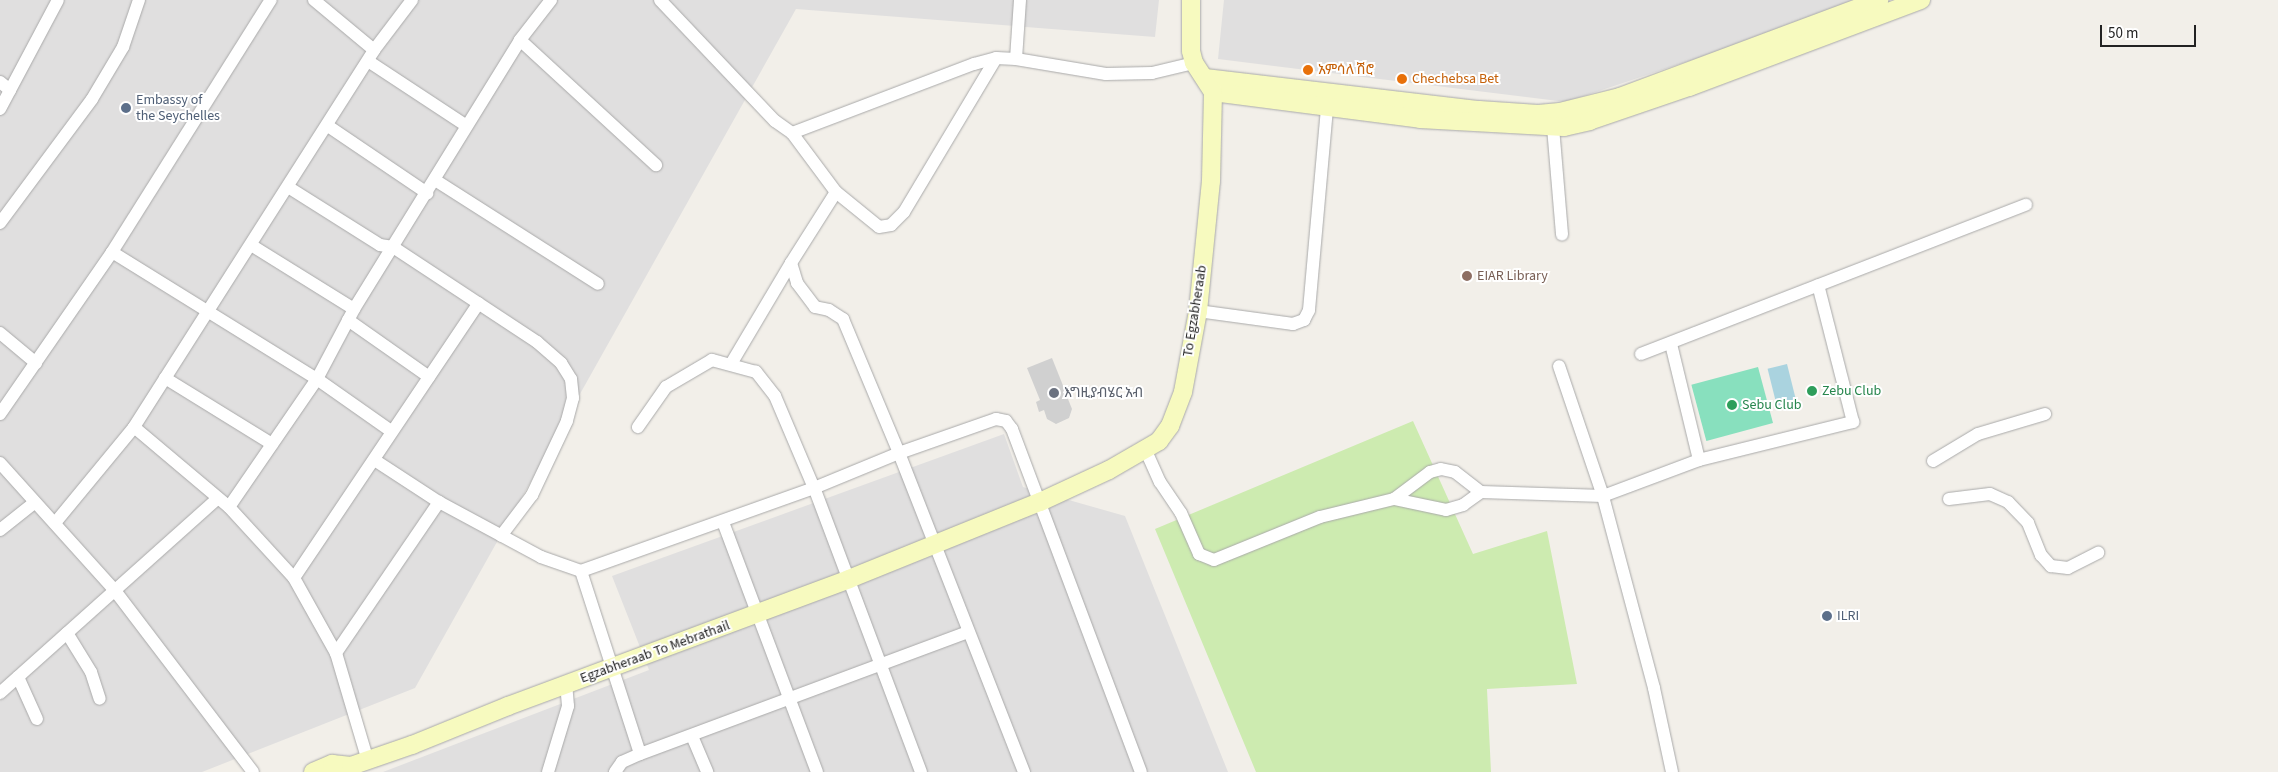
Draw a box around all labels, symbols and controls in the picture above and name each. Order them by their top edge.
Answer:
scale bar [2103,15,2199,47]
text: 50 m [2108,23,2138,44]
place label: አምሳለ ሽሮ [1318,62,1374,78]
marker: አምሳለ ሽሮ [1302,64,1314,76]
place label: Chechebsa Bet [1412,71,1499,87]
marker: Chechebsa Bet [1396,73,1408,85]
place label: Embassy of the Seychelles [136,92,220,124]
marker: Embassy of the Seychelles [120,102,132,114]
street label: To Egzabheraab [1179,264,1211,358]
place label: EIAR Library [1477,268,1548,284]
marker: EIAR Library [1461,270,1473,282]
place label: Zebu Club [1822,383,1881,399]
place label: እግዚያብሄር አብ [1064,385,1143,401]
marker: Zebu Club [1806,385,1818,397]
marker: እግዚያብሄር አብ [1048,387,1060,399]
place label: Sebu Club [1742,397,1801,413]
marker: Sebu Club [1726,399,1738,411]
place label: ILRI [1837,608,1859,624]
marker: ILRI [1821,610,1833,622]
street label: Egzabheraab To Mebrathail [578,617,732,687]

